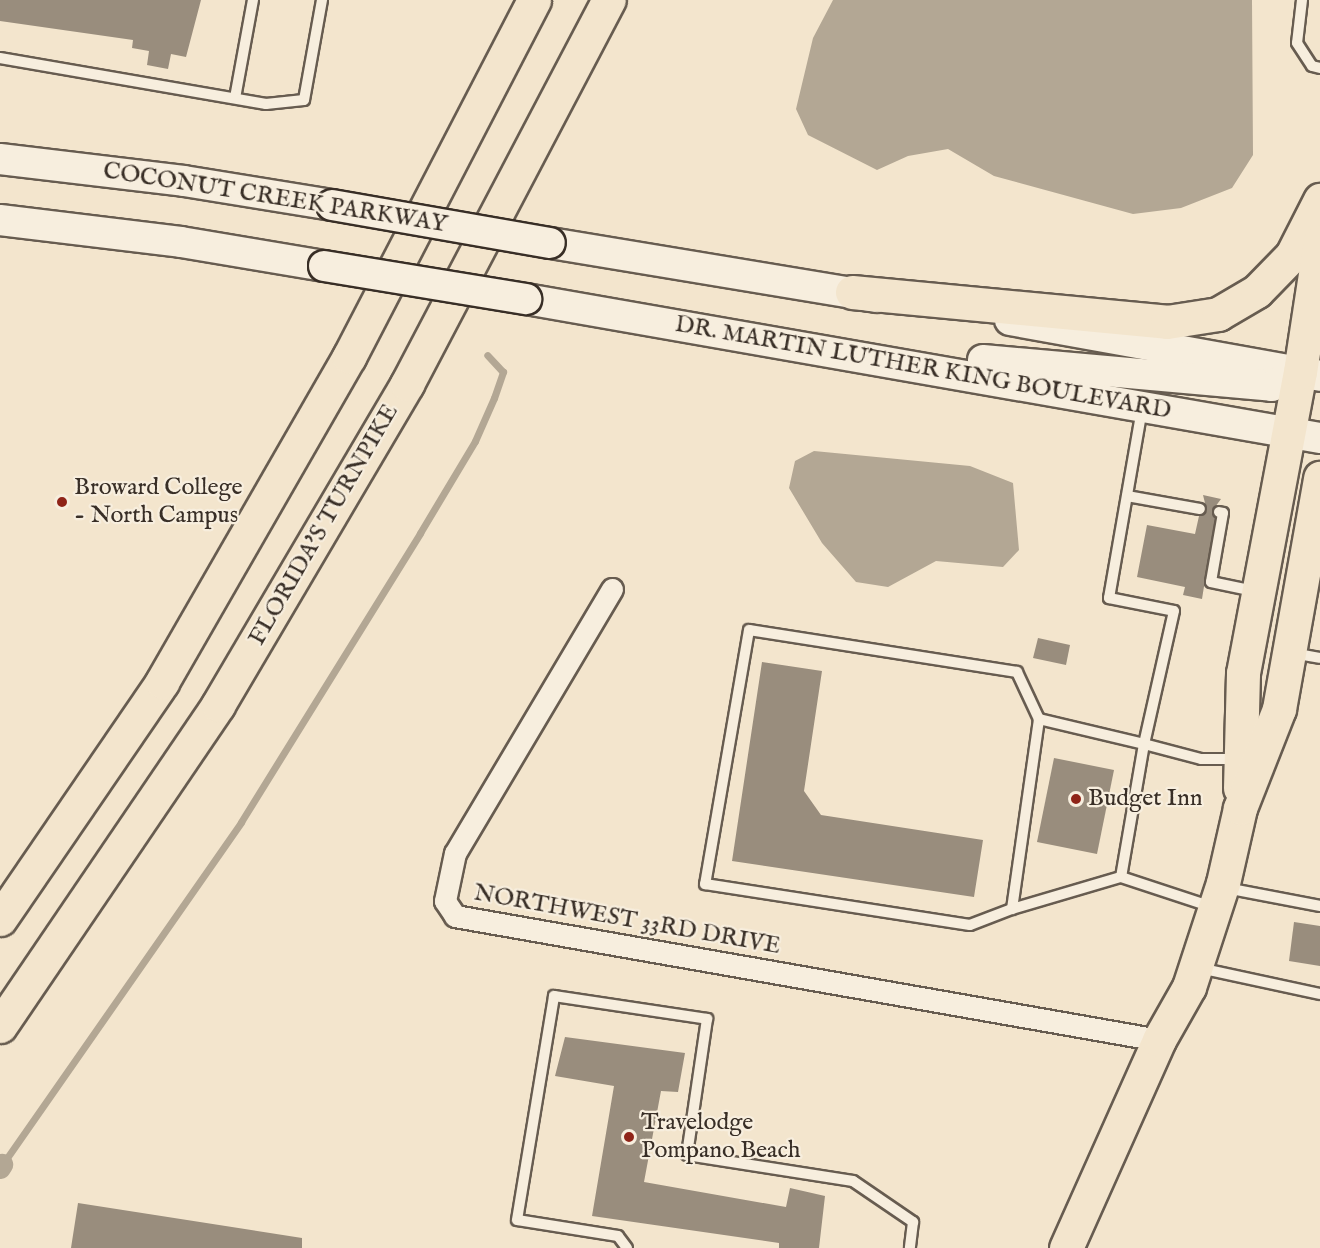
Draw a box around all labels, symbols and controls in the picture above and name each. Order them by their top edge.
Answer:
street label: COCONUT CREEK PARKWAY [101,157,449,239]
street label: DR. MARTIN LUTHER KING BOULEVARD [673,310,1173,426]
street label: FLORIDA'S TURNPIKE [243,399,405,651]
place label: Broward College - North Campus [74,474,242,530]
marker: Broward College - North Campus [55,495,69,509]
place label: Budget Inn [1088,785,1203,813]
marker: Budget Inn [1069,792,1083,806]
street label: NORTHWEST 33RD DRIVE [471,879,783,961]
place label: Travelodge Pompano Beach [641,1109,801,1165]
marker: Travelodge Pompano Beach [622,1130,636,1144]

